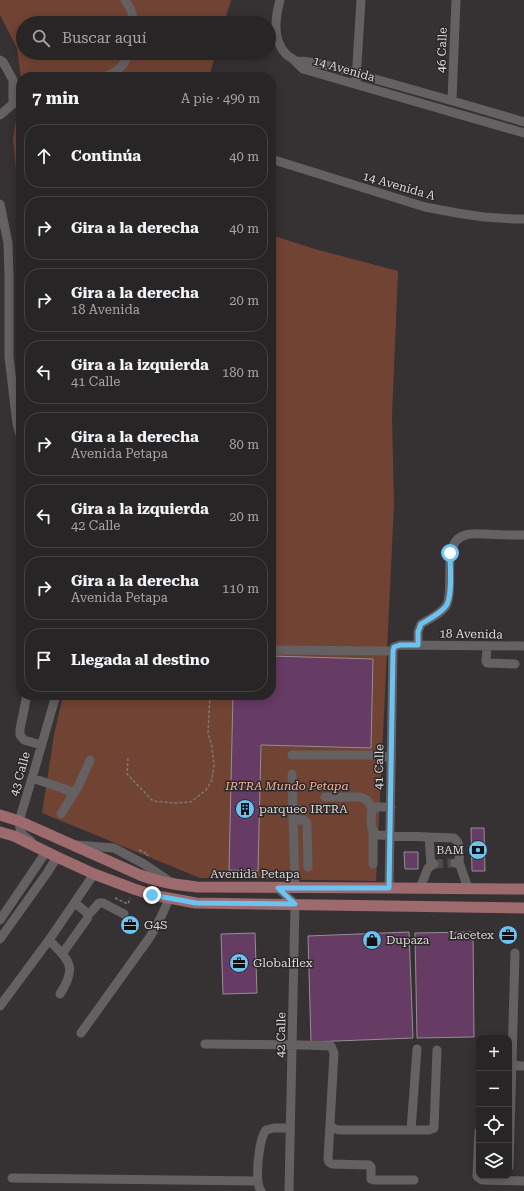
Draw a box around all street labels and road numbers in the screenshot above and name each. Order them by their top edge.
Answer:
street label: 46 Calle [434,27,450,73]
street label: 14 Avenida [312,54,377,85]
street label: 14 Avenida A [361,169,438,203]
street label: 18 Avenida [439,626,503,642]
street label: 41 Calle [372,744,386,790]
street label: 43 Calle [7,750,33,798]
street label: Avenida Petapa [210,867,300,881]
street label: 42 Calle [274,1012,288,1058]

